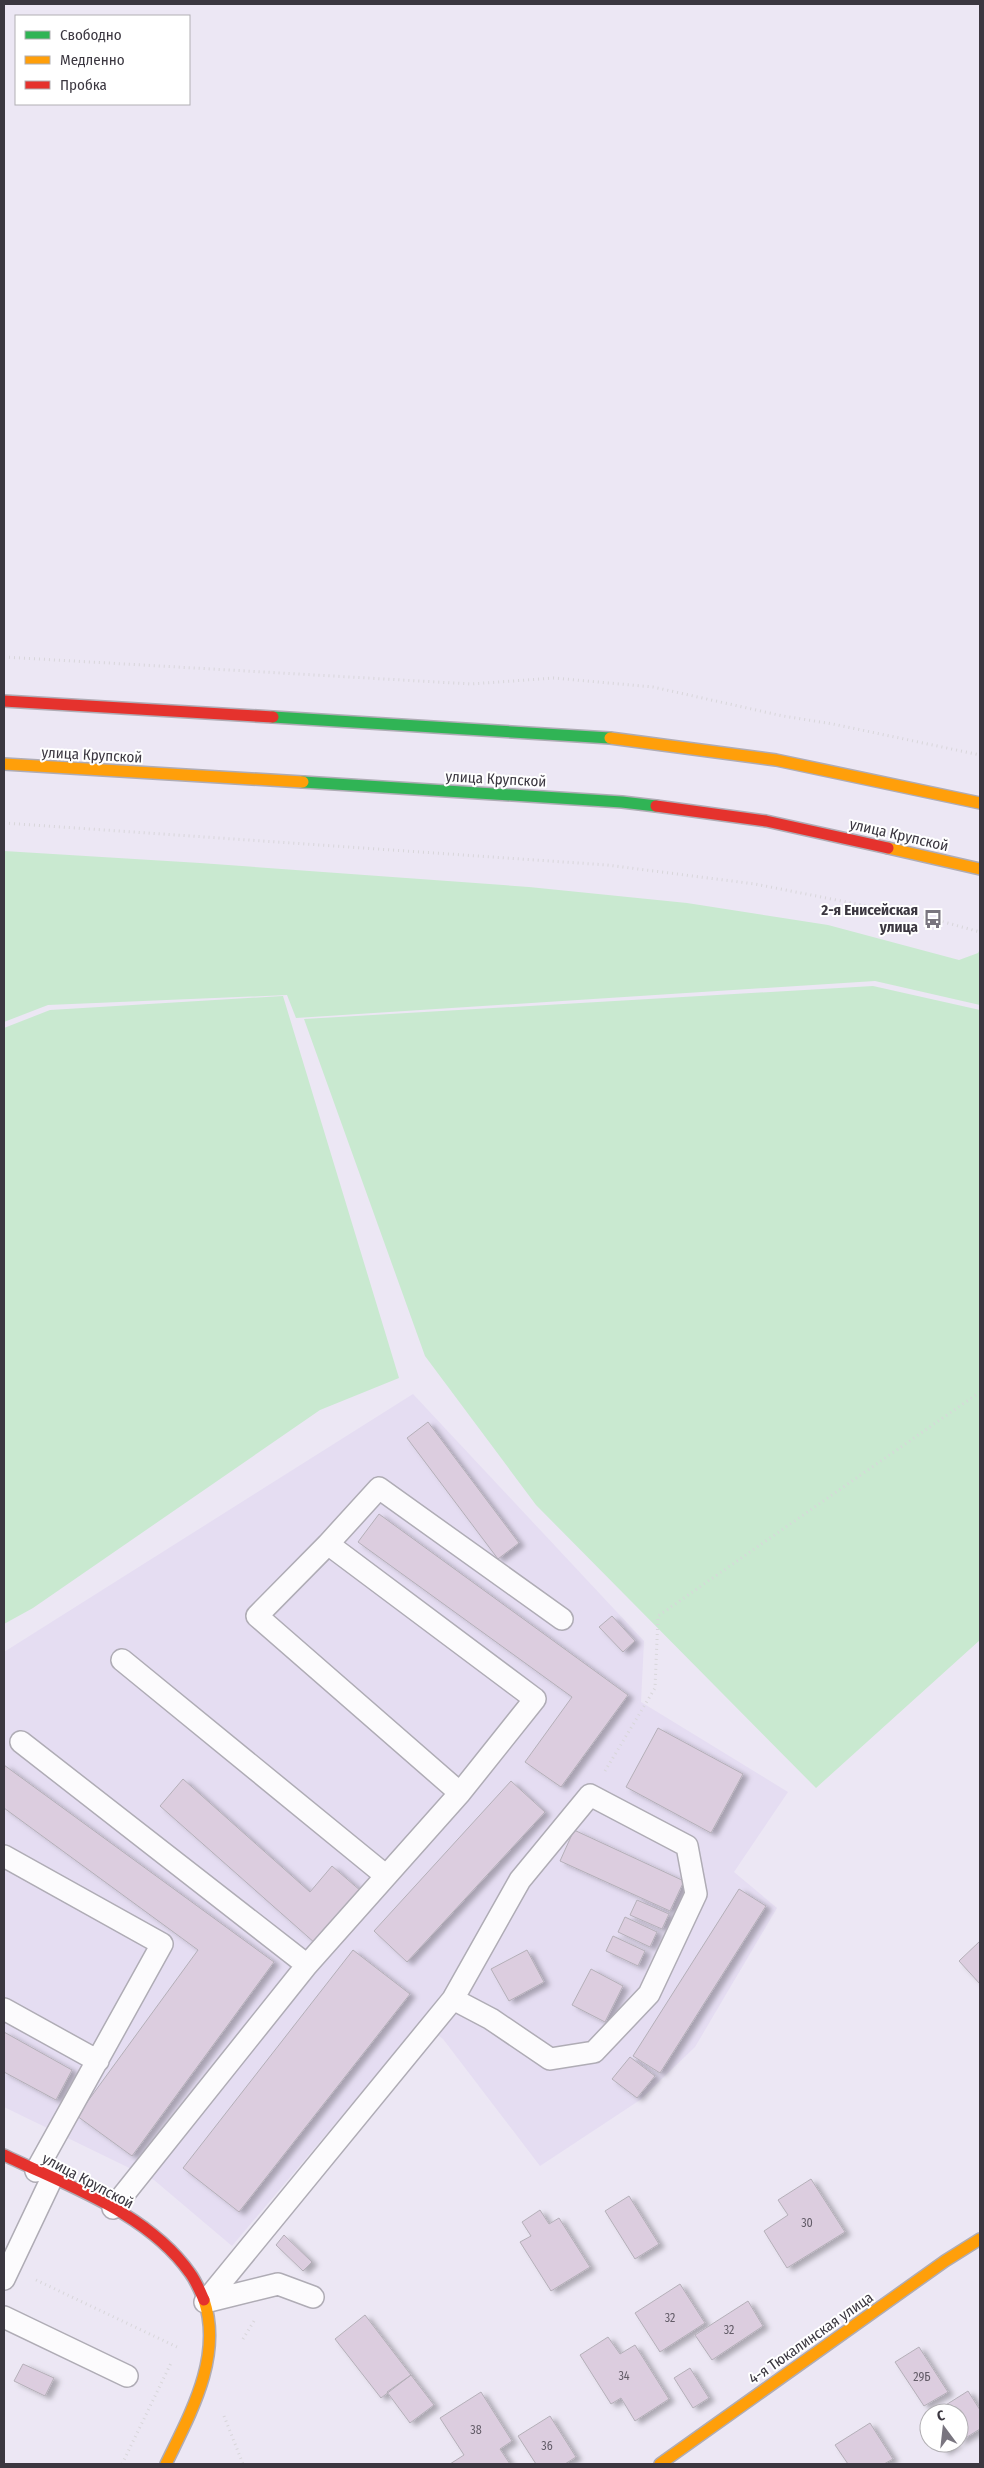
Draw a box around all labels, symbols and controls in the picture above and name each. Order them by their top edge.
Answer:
legend [15,15,190,105]
text: Свободно [60,26,122,44]
text: Медленно [60,51,125,69]
text: Пробка [60,76,107,94]
street label: улица Крупской [41,743,143,767]
street label: улица Крупской [445,767,547,791]
street label: улица Крупской [848,815,950,855]
place label: 2-я Енисейская улица [820,901,919,936]
bus stop icon: 2-я Енисейская улица [922,908,944,930]
street label: улица Крупской [39,2149,137,2213]
house number: 30 [801,2216,813,2230]
street label: 4-я Тюкалинская улица [745,2288,877,2388]
house number: 32 [665,2311,675,2325]
house number: 32 [724,2323,734,2337]
house number: 34 [618,2369,630,2383]
house number: 29Б [913,2370,931,2384]
north arrow [919,2403,969,2453]
text: С [935,2407,947,2425]
house number: 38 [470,2423,482,2437]
house number: 36 [541,2439,553,2453]

